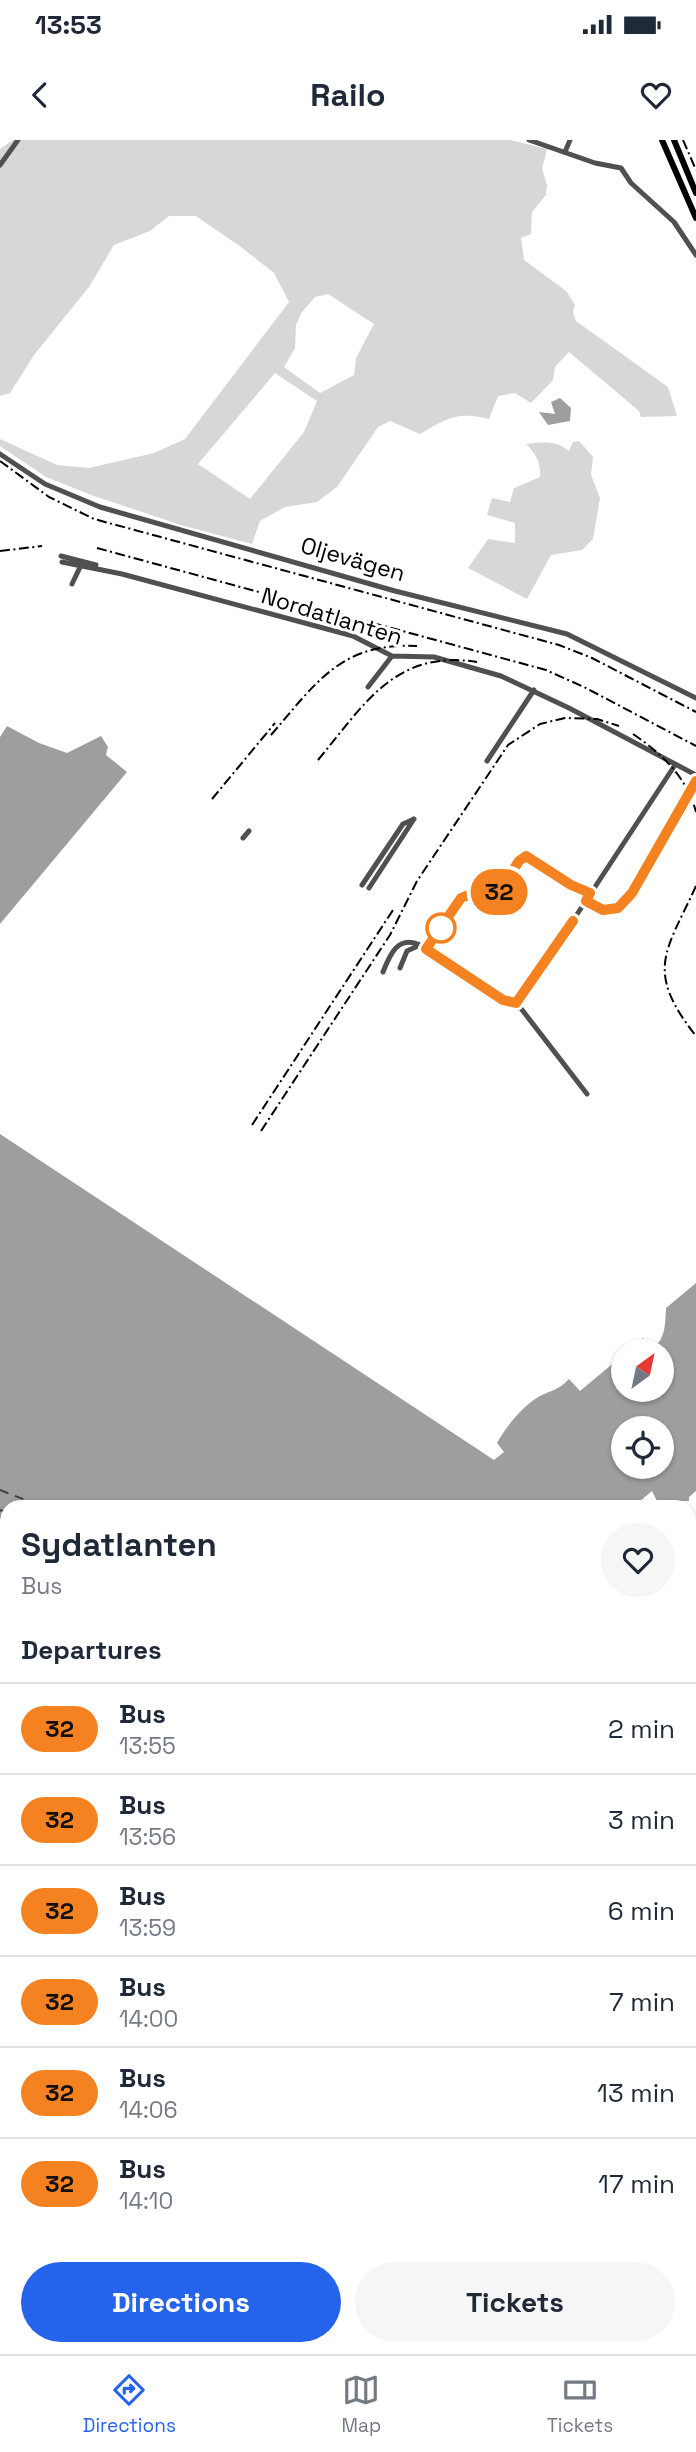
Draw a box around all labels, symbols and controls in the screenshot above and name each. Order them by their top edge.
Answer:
text: 13:53 [35,8,102,42]
text: Railo [310,75,386,115]
icon: back [21,76,59,114]
icon: heart [637,76,675,114]
street label: Oljevägen [297,530,409,588]
street label: Nordatlanten [258,580,406,652]
line badge: 32 [468,869,530,915]
text: 32 [485,876,513,907]
unlabelled marker [426,913,456,943]
north arrow [611,1339,674,1402]
map controls [611,1339,674,1479]
button: locate [611,1416,674,1479]
button: heart [601,1523,675,1597]
text: Sydatlanten [21,1524,217,1566]
text: Bus [21,1571,62,1601]
text: Departures [21,1633,162,1667]
text: Bus [119,1697,166,1731]
text: 2 min [608,1712,675,1746]
text: 32 [45,1713,74,1744]
text: 13:55 [119,1731,176,1761]
text: Bus [119,1788,166,1822]
text: 3 min [608,1803,675,1837]
text: 32 [45,1804,74,1835]
text: 13:56 [119,1822,176,1852]
text: Bus [119,1879,166,1913]
text: 6 min [608,1894,675,1928]
text: 32 [45,1895,74,1926]
text: 13:59 [119,1913,176,1943]
text: Bus [119,1970,166,2004]
text: 7 min [609,1985,675,2019]
text: 32 [45,1986,74,2017]
text: 14:00 [119,2004,178,2034]
text: Bus [119,2061,166,2095]
text: 13 min [597,2076,675,2110]
text: 32 [45,2077,74,2108]
text: 14:06 [119,2095,178,2125]
text: Bus [119,2152,166,2186]
text: 17 min [598,2167,675,2201]
text: 32 [45,2168,74,2199]
text: 14:10 [119,2186,173,2216]
button: Directions [21,2262,341,2342]
button: Tickets [355,2262,675,2342]
tab: Directions [83,2371,176,2438]
tab: Map [342,2371,381,2438]
tab: Tickets [547,2371,613,2438]

